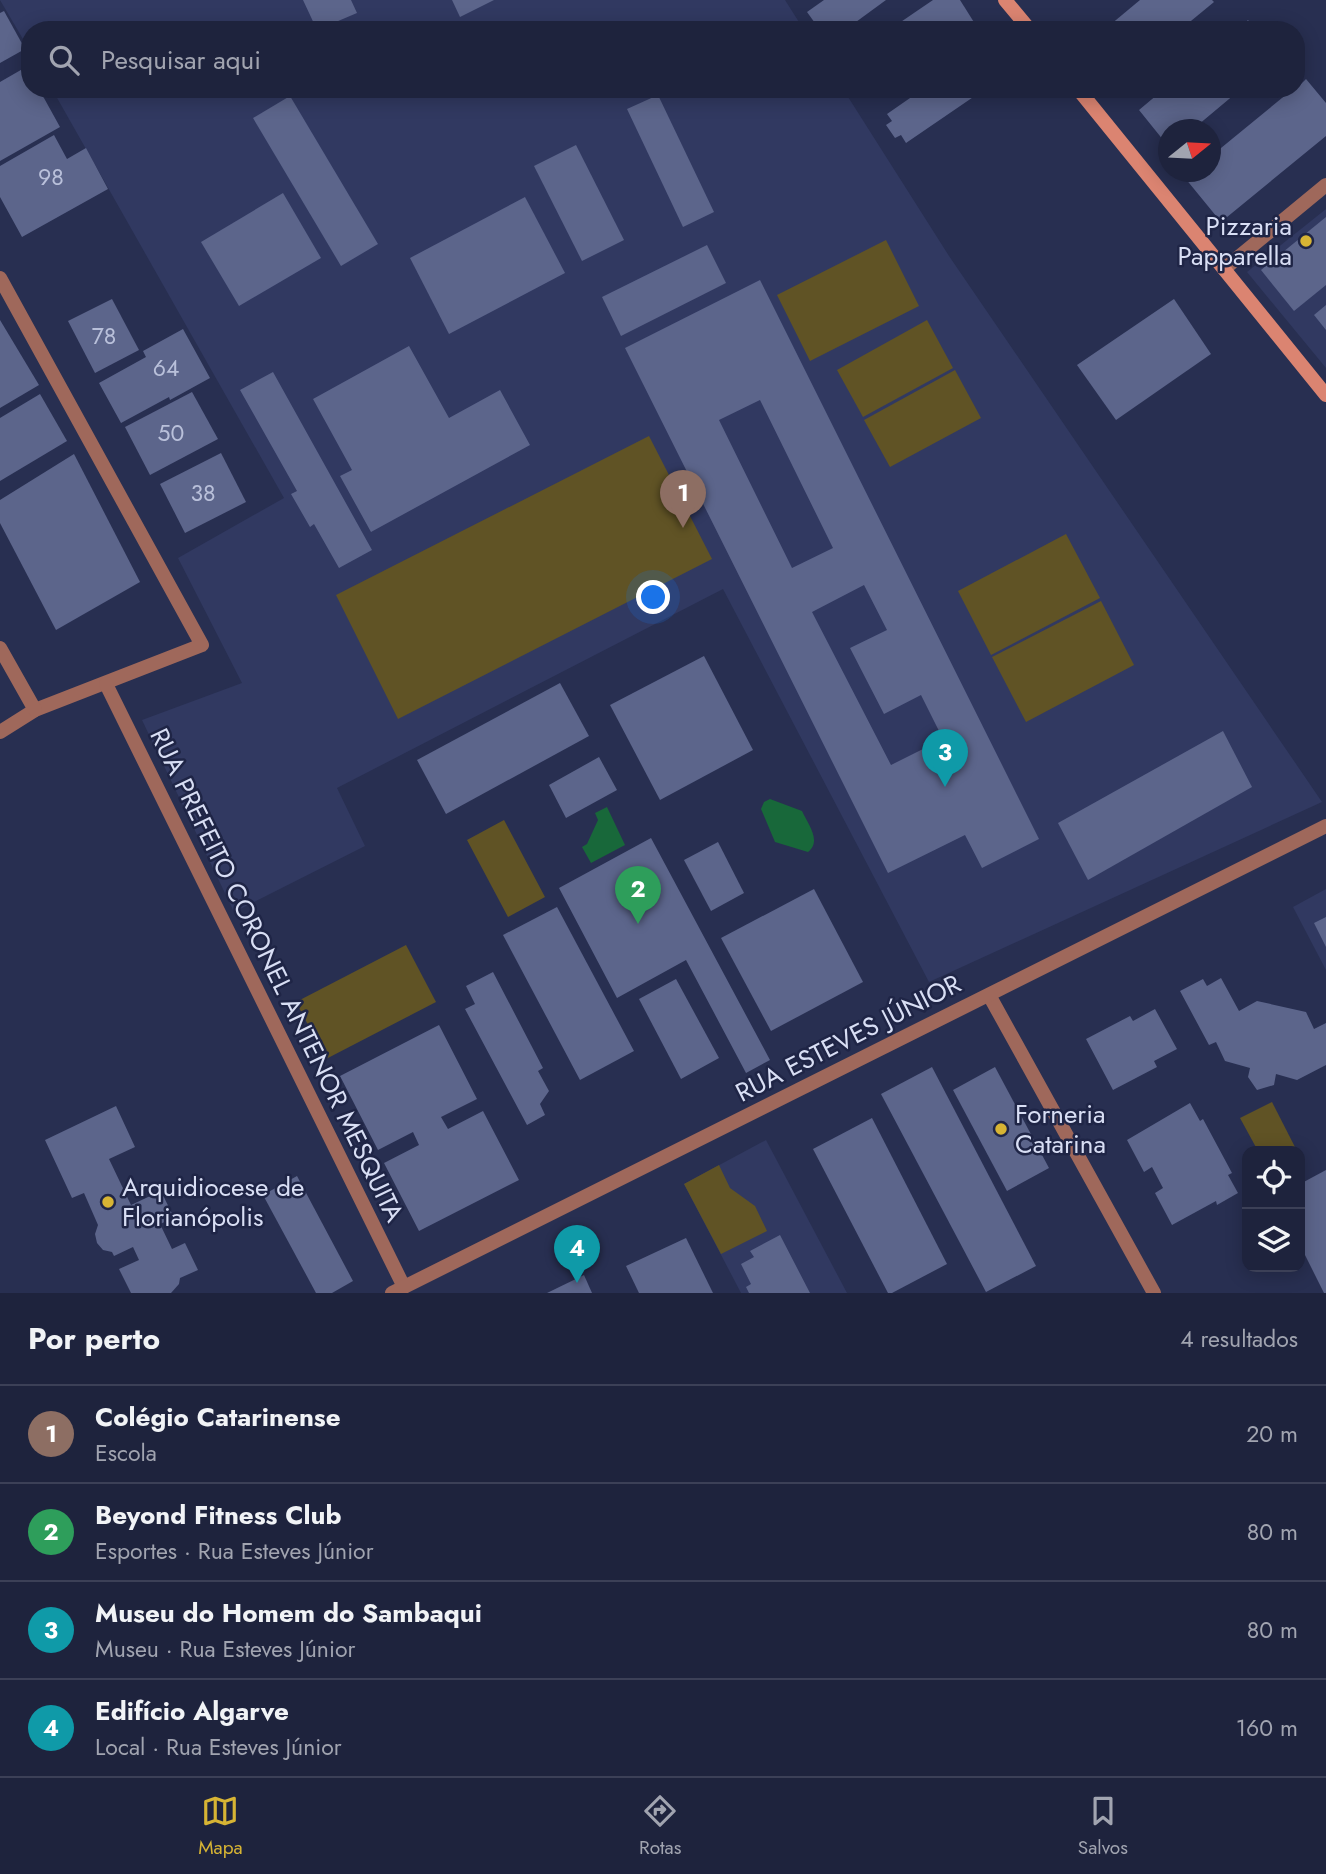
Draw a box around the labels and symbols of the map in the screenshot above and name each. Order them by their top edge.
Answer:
north arrow [1158,119,1221,182]
house number: 98 [38,160,64,194]
place label: Pizzaria Papparella [1177,207,1292,275]
marker: Pizzaria Papparella [1298,233,1314,249]
house number: 78 [92,319,116,353]
house number: 64 [153,351,179,385]
house number: 50 [158,416,184,450]
pin: 1 [660,470,706,528]
house number: 38 [190,476,216,510]
your location [636,580,670,614]
street label: RUA PREFEITO CORONEL ANTENOR MESQUITA [140,722,414,1229]
pin: 3 [922,729,968,787]
pin: 2 [615,866,661,924]
street label: RUA ESTEVES JÚNIOR [729,964,968,1111]
place label: Forneria Catarina [1015,1095,1106,1163]
marker: Forneria Catarina [993,1121,1009,1137]
place label: Arquidiocese de Florianópolis [122,1168,304,1236]
marker: Arquidiocese de Florianópolis [100,1194,116,1210]
pin: 4 [554,1225,600,1283]

